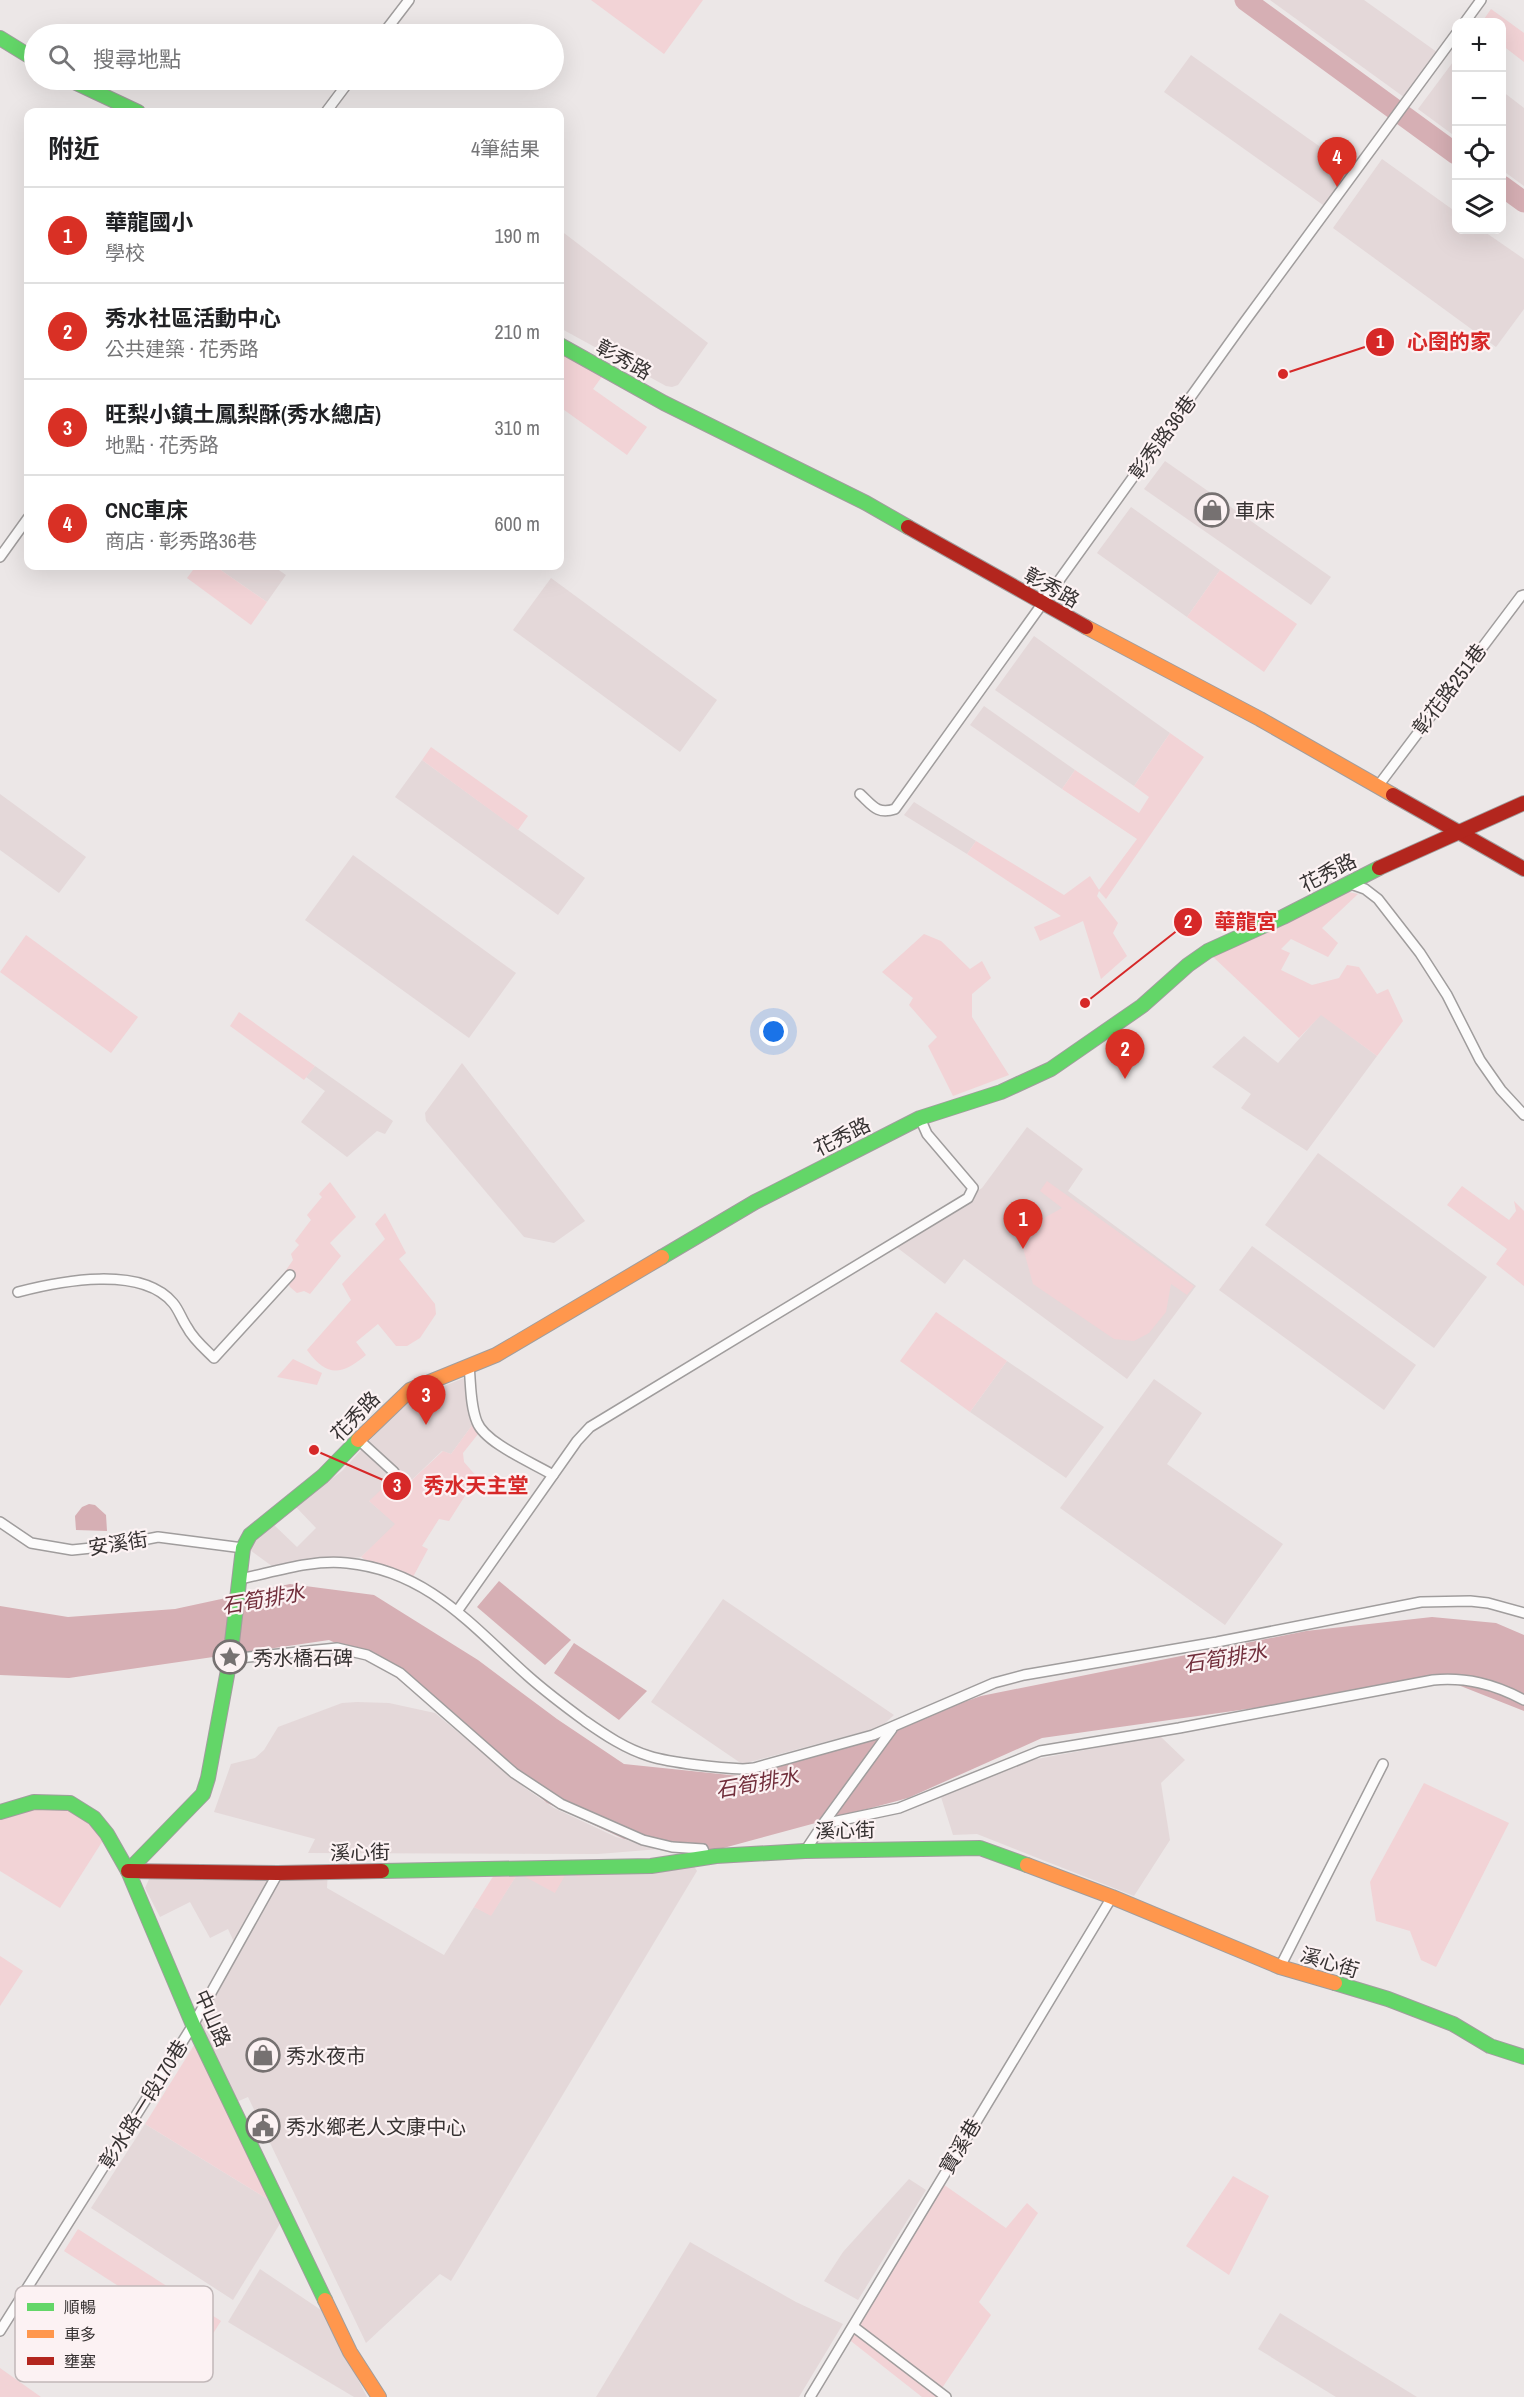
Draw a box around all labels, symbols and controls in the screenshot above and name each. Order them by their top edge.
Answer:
map controls [1452,18,1506,234]
button: + [1452,18,1506,72]
search box [24,24,564,90]
icon: search [45,41,78,74]
text: 搜尋地點 [93,44,181,74]
button: − [1452,72,1506,126]
button: locate [1452,126,1506,180]
text: 附近 [48,131,100,166]
text: 4筆結果 [471,135,540,162]
pin: 4 [1318,138,1356,187]
button: layers [1452,180,1506,234]
text: 華龍國小 [105,207,193,237]
text: 1 [63,222,72,249]
text: 190 m [494,222,540,249]
text: 學校 [105,239,145,266]
text: 秀水社區活動中心 [105,303,281,333]
text: 2 [63,318,72,345]
text: 210 m [494,318,540,345]
callout: 心囹的家 [1365,322,1503,361]
text: 心囹的家 [1407,327,1491,356]
text: 1 [1376,329,1385,354]
street label: 彰秀路 [591,333,657,385]
text: 公共建築 · 花秀路 [105,335,259,362]
street label: 彰秀路36巷 [1122,389,1202,485]
text: 旺梨小鎮土鳳梨酥(秀水總店) [105,399,381,429]
text: 3 [63,414,72,441]
text: 310 m [494,414,540,441]
text: 地點 · 花秀路 [105,431,219,458]
shop icon: 車床 [1194,492,1230,528]
text: CNC車床 [105,495,188,525]
place label: 車床 [1235,497,1275,524]
text: 4 [63,510,72,537]
text: 600 m [494,510,540,537]
text: 商店 · 彰秀路36巷 [105,527,257,554]
street label: 彰秀路 [1019,561,1085,613]
street label: 彰花路251巷 [1406,638,1492,740]
street label: 花秀路 [1295,846,1361,898]
callout: 華龍宮 [1173,902,1290,941]
text: 華龍宮 [1215,907,1278,936]
text: 2 [1184,909,1192,934]
your location [759,1017,788,1046]
pin: 2 [1106,1030,1144,1079]
street label: 花秀路 [809,1110,875,1162]
pin: 1 [1004,1200,1042,1249]
pin: 3 [406,1376,446,1425]
street label: 花秀路 [324,1385,386,1447]
callout: 秀水天主堂 [382,1466,541,1505]
text: 秀水天主堂 [424,1471,529,1500]
text: 3 [393,1473,401,1498]
street label: 安溪街 [86,1525,150,1561]
water label: 石筍排水 [219,1577,308,1621]
water label: 石筍排水 [1181,1637,1270,1679]
place icon: 秀水橋石碑 [212,1639,248,1675]
place label: 秀水橋石碑 [253,1644,353,1671]
water label: 石筍排水 [713,1761,802,1805]
street label: 溪心街 [815,1816,875,1844]
street label: 溪心街 [330,1838,390,1866]
street label: 溪心街 [1297,1940,1363,1984]
street label: 中山路 [188,1985,238,2051]
street label: 彰水路一段170巷 [93,2034,193,2174]
shop icon: 秀水夜市 [245,2037,281,2073]
place label: 秀水夜市 [286,2042,366,2069]
public building icon: 秀水鄉老人文康中心 [245,2108,281,2144]
place label: 秀水鄉老人文康中心 [286,2113,466,2140]
street label: 寶溪巷 [933,2113,987,2179]
legend [15,2286,213,2382]
text: 順暢 [64,2296,96,2318]
text: 車多 [64,2323,96,2345]
text: 壅塞 [64,2350,96,2372]

